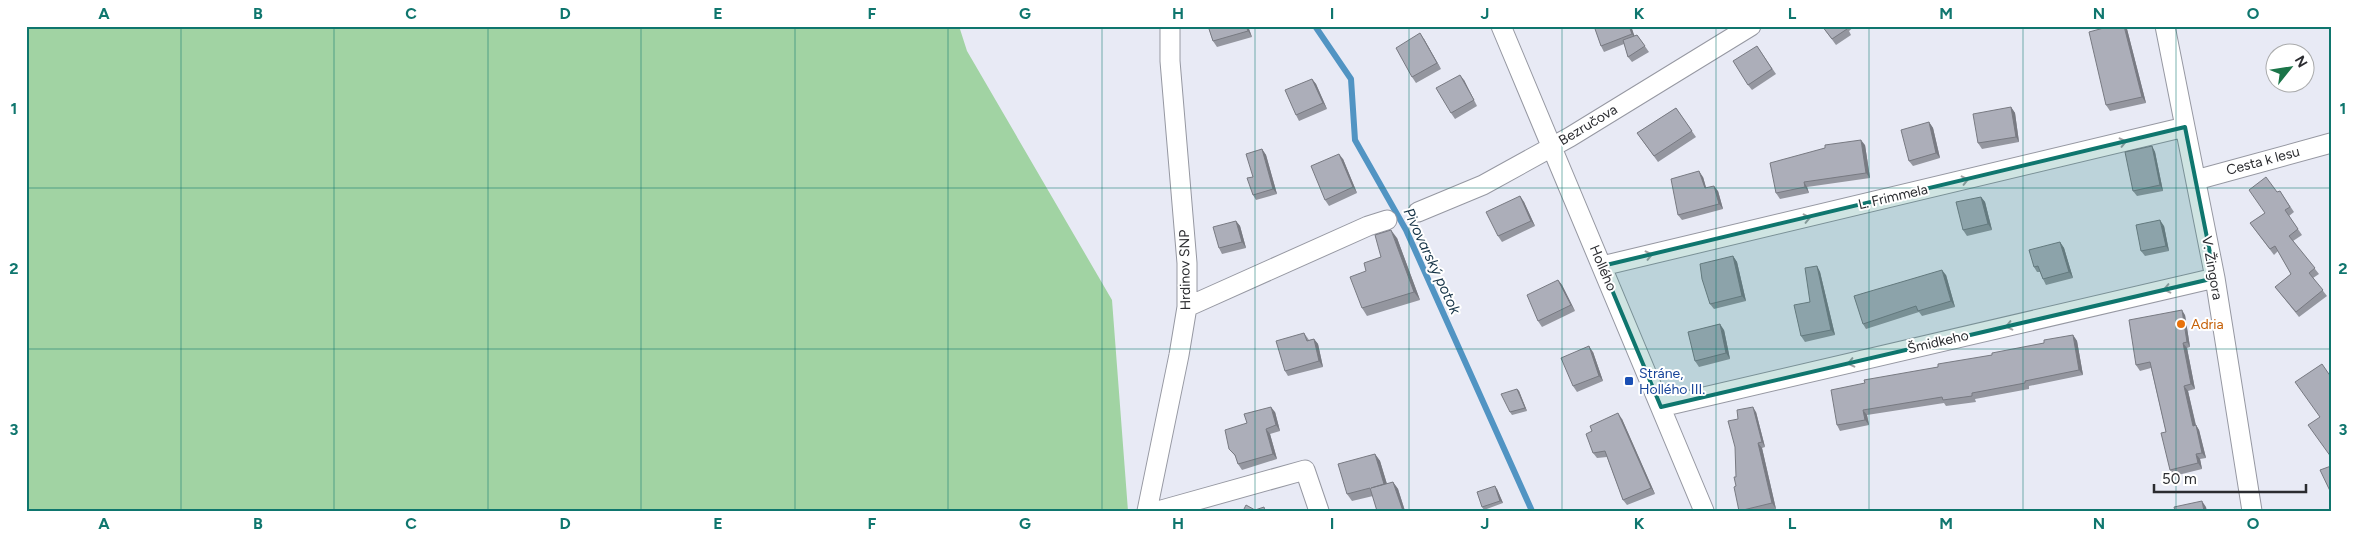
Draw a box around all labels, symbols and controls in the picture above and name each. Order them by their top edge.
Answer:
text: A [98,4,110,23]
text: B [253,4,263,23]
text: C [405,4,417,23]
text: D [559,4,571,23]
text: E [713,4,723,23]
text: F [868,4,877,23]
text: G [1019,4,1031,23]
text: H [1172,4,1184,23]
text: I [1330,4,1334,23]
text: J [1481,4,1489,23]
text: K [1634,4,1645,23]
text: L [1788,4,1797,23]
text: M [1939,4,1953,23]
text: N [2093,4,2105,23]
text: O [2247,4,2260,23]
north arrow [2264,42,2314,92]
text: N [2291,53,2311,71]
text: 1 [11,99,17,118]
text: 1 [2340,99,2346,118]
street label: Bezručova [1556,101,1620,149]
one-way arrow [2119,137,2128,148]
street label: Cesta k lesu [2224,143,2302,179]
one-way arrow [1961,175,1970,186]
street label: L. Frimmela [1857,181,1929,213]
water label: Pivovarský potok [1400,205,1465,318]
one-way arrow [1803,213,1811,223]
street label: Hrdinov SNP [1176,229,1194,311]
street label: V. Žingora [2198,235,2226,301]
street label: Hollého [1586,242,1620,294]
one-way arrow [1645,250,1654,261]
text: 2 [9,259,19,278]
text: 2 [2338,259,2348,278]
one-way arrow [2163,283,2172,294]
place label: Adria [2191,316,2224,333]
marker: Adria [2175,318,2187,330]
one-way arrow [2004,320,2013,331]
street label: Šmidkeho [1906,327,1970,357]
one-way arrow [1846,357,1855,368]
place label: Stráne, Hollého III. [1639,365,1705,398]
marker: Stráne, Hollého III. [1623,375,1635,387]
text: 3 [10,420,19,439]
text: 3 [2339,420,2348,439]
scale bar [2154,462,2307,494]
text: 50 m [2162,470,2197,488]
text: A [98,514,110,533]
text: B [253,514,263,533]
text: C [405,514,417,533]
text: D [559,514,571,533]
text: E [713,514,723,533]
text: F [868,514,877,533]
text: G [1019,514,1031,533]
text: H [1172,514,1184,533]
text: I [1330,514,1334,533]
text: J [1481,514,1489,533]
text: K [1634,514,1645,533]
text: L [1788,514,1797,533]
text: M [1939,514,1953,533]
text: N [2093,514,2105,533]
text: O [2247,514,2260,533]

